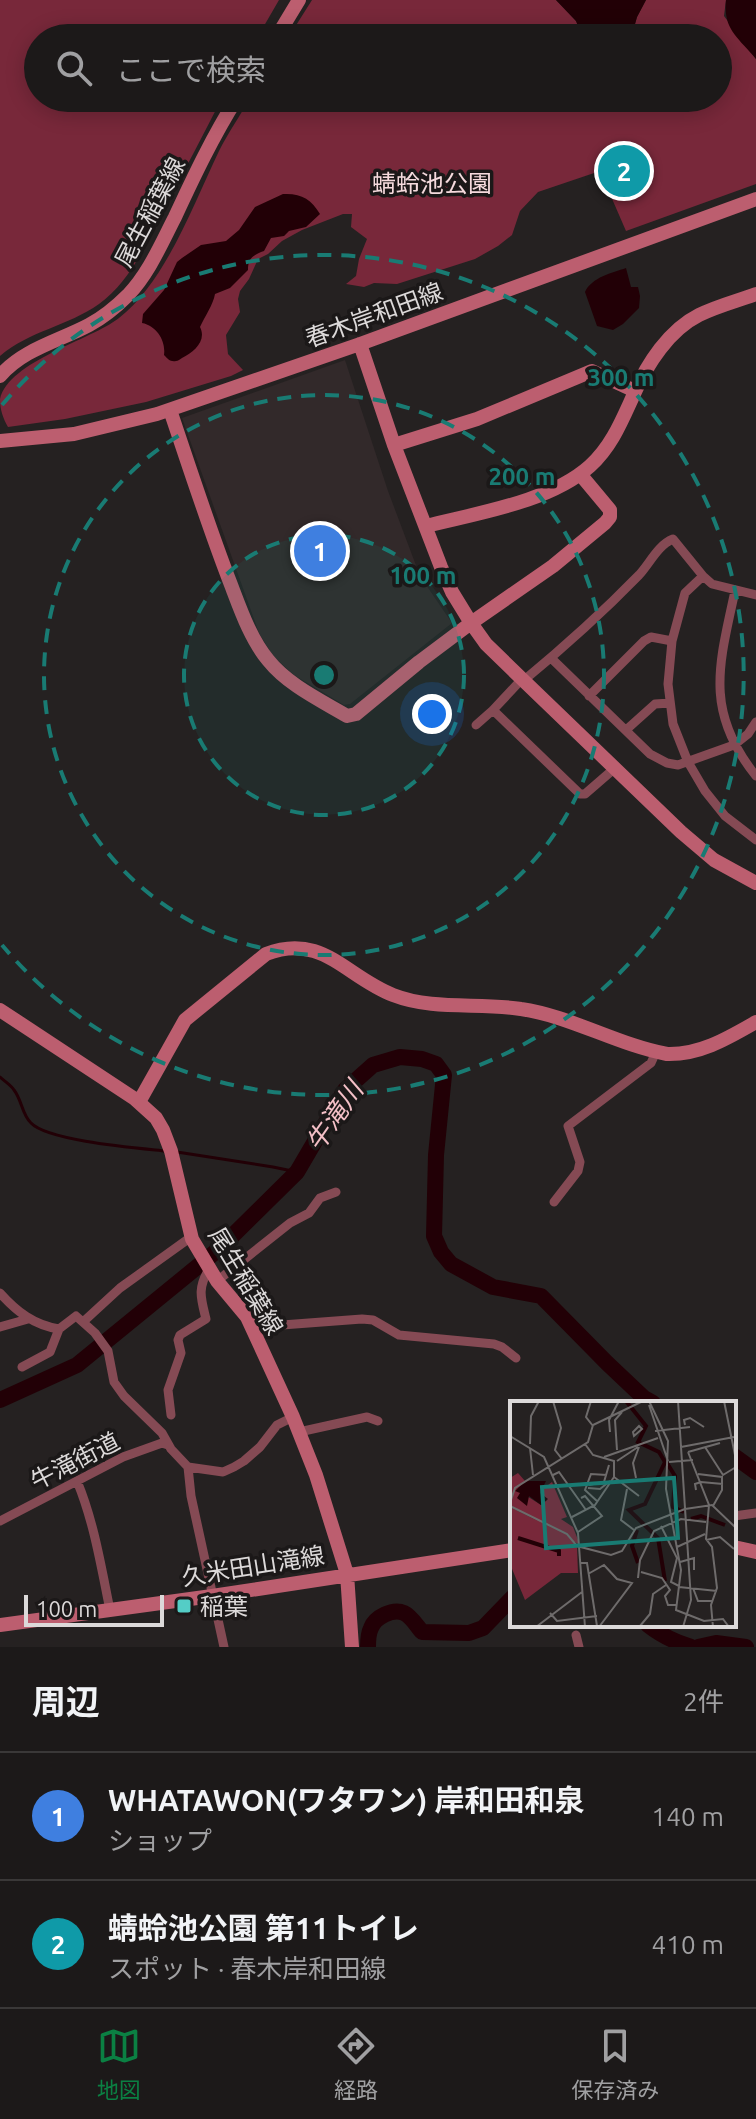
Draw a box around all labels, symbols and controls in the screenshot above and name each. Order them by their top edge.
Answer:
search box [24,24,732,112]
icon: search [52,46,96,90]
text: ここで検索 [116,53,266,87]
pin: 2 [598,141,650,201]
street label: 尾生稲葉線 [110,153,190,271]
park label: 蜻蛉池公園 [372,170,492,197]
street label: 春木岸和田線 [302,278,446,352]
text: 300 m [588,364,654,391]
text: 200 m [489,463,555,490]
pin: 1 [294,521,346,581]
text: 100 m [390,562,456,589]
centre of rings [310,661,338,689]
your location [412,694,452,734]
water label: 牛滝川 [300,1073,370,1156]
street label: 尾生稲葉線 [204,1223,288,1339]
inset map [510,1401,736,1627]
street label: 牛滝街道 [26,1427,124,1495]
street label: 久米田山滝線 [180,1541,326,1591]
scale bar [24,1591,164,1627]
place label: 稲葉 [200,1593,248,1620]
text: 100 m [36,1596,97,1621]
marker: 稲葉 [175,1597,193,1615]
text: 周辺 [32,1682,100,1720]
text: 2件 [683,1687,724,1716]
text: WHATAWON(ワタワン) 岸和田和泉 [108,1783,585,1817]
text: 1 [51,1802,65,1831]
text: 140 m [652,1802,724,1831]
text: ショップ [108,1826,212,1855]
text: 蜻蛉池公園 第11トイレ [108,1911,419,1945]
text: 2 [51,1930,65,1959]
text: 410 m [652,1930,724,1959]
text: スポット · 春木岸和田線 [108,1954,386,1983]
tab: 地図 [97,2024,141,2104]
tab: 経路 [334,2024,378,2104]
tab: 保存済み [571,2024,659,2104]

